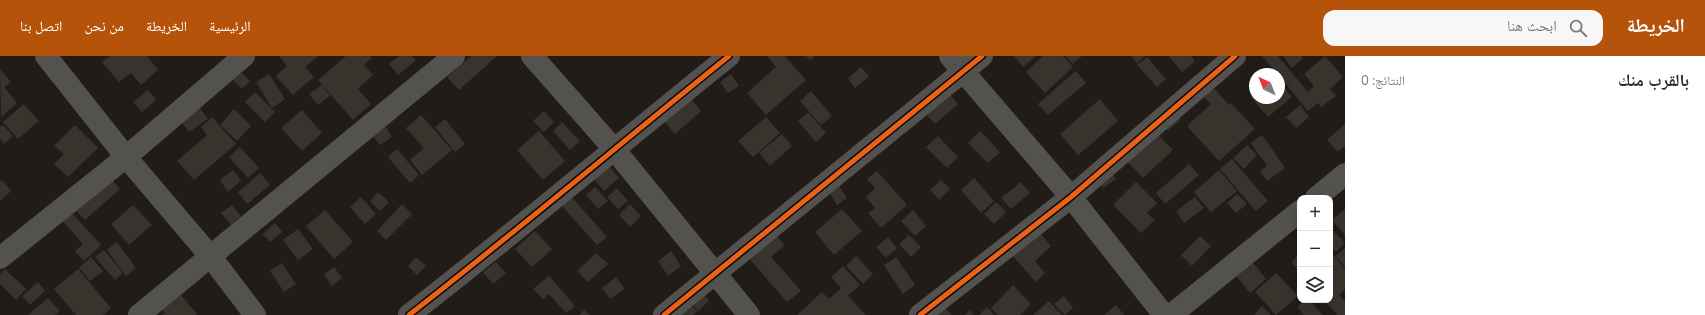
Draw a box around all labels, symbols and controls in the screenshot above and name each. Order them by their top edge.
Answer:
search box [1323,10,1603,46]
text: الخريطة [1627,13,1685,39]
text: ابحث هنا [1507,16,1557,36]
text: اتصل بنا [20,17,62,36]
text: من نحن [84,17,124,36]
text: الخريطة [146,17,187,36]
text: الرئيسية [209,17,251,36]
icon: search [1567,17,1589,39]
north arrow [1249,68,1285,104]
text: بالقرب منك [1618,69,1689,92]
text: النتائج: 0 [1361,72,1405,90]
map controls [1297,195,1333,303]
button: + [1297,195,1333,231]
button: − [1297,231,1333,267]
button: layers [1297,267,1333,303]

